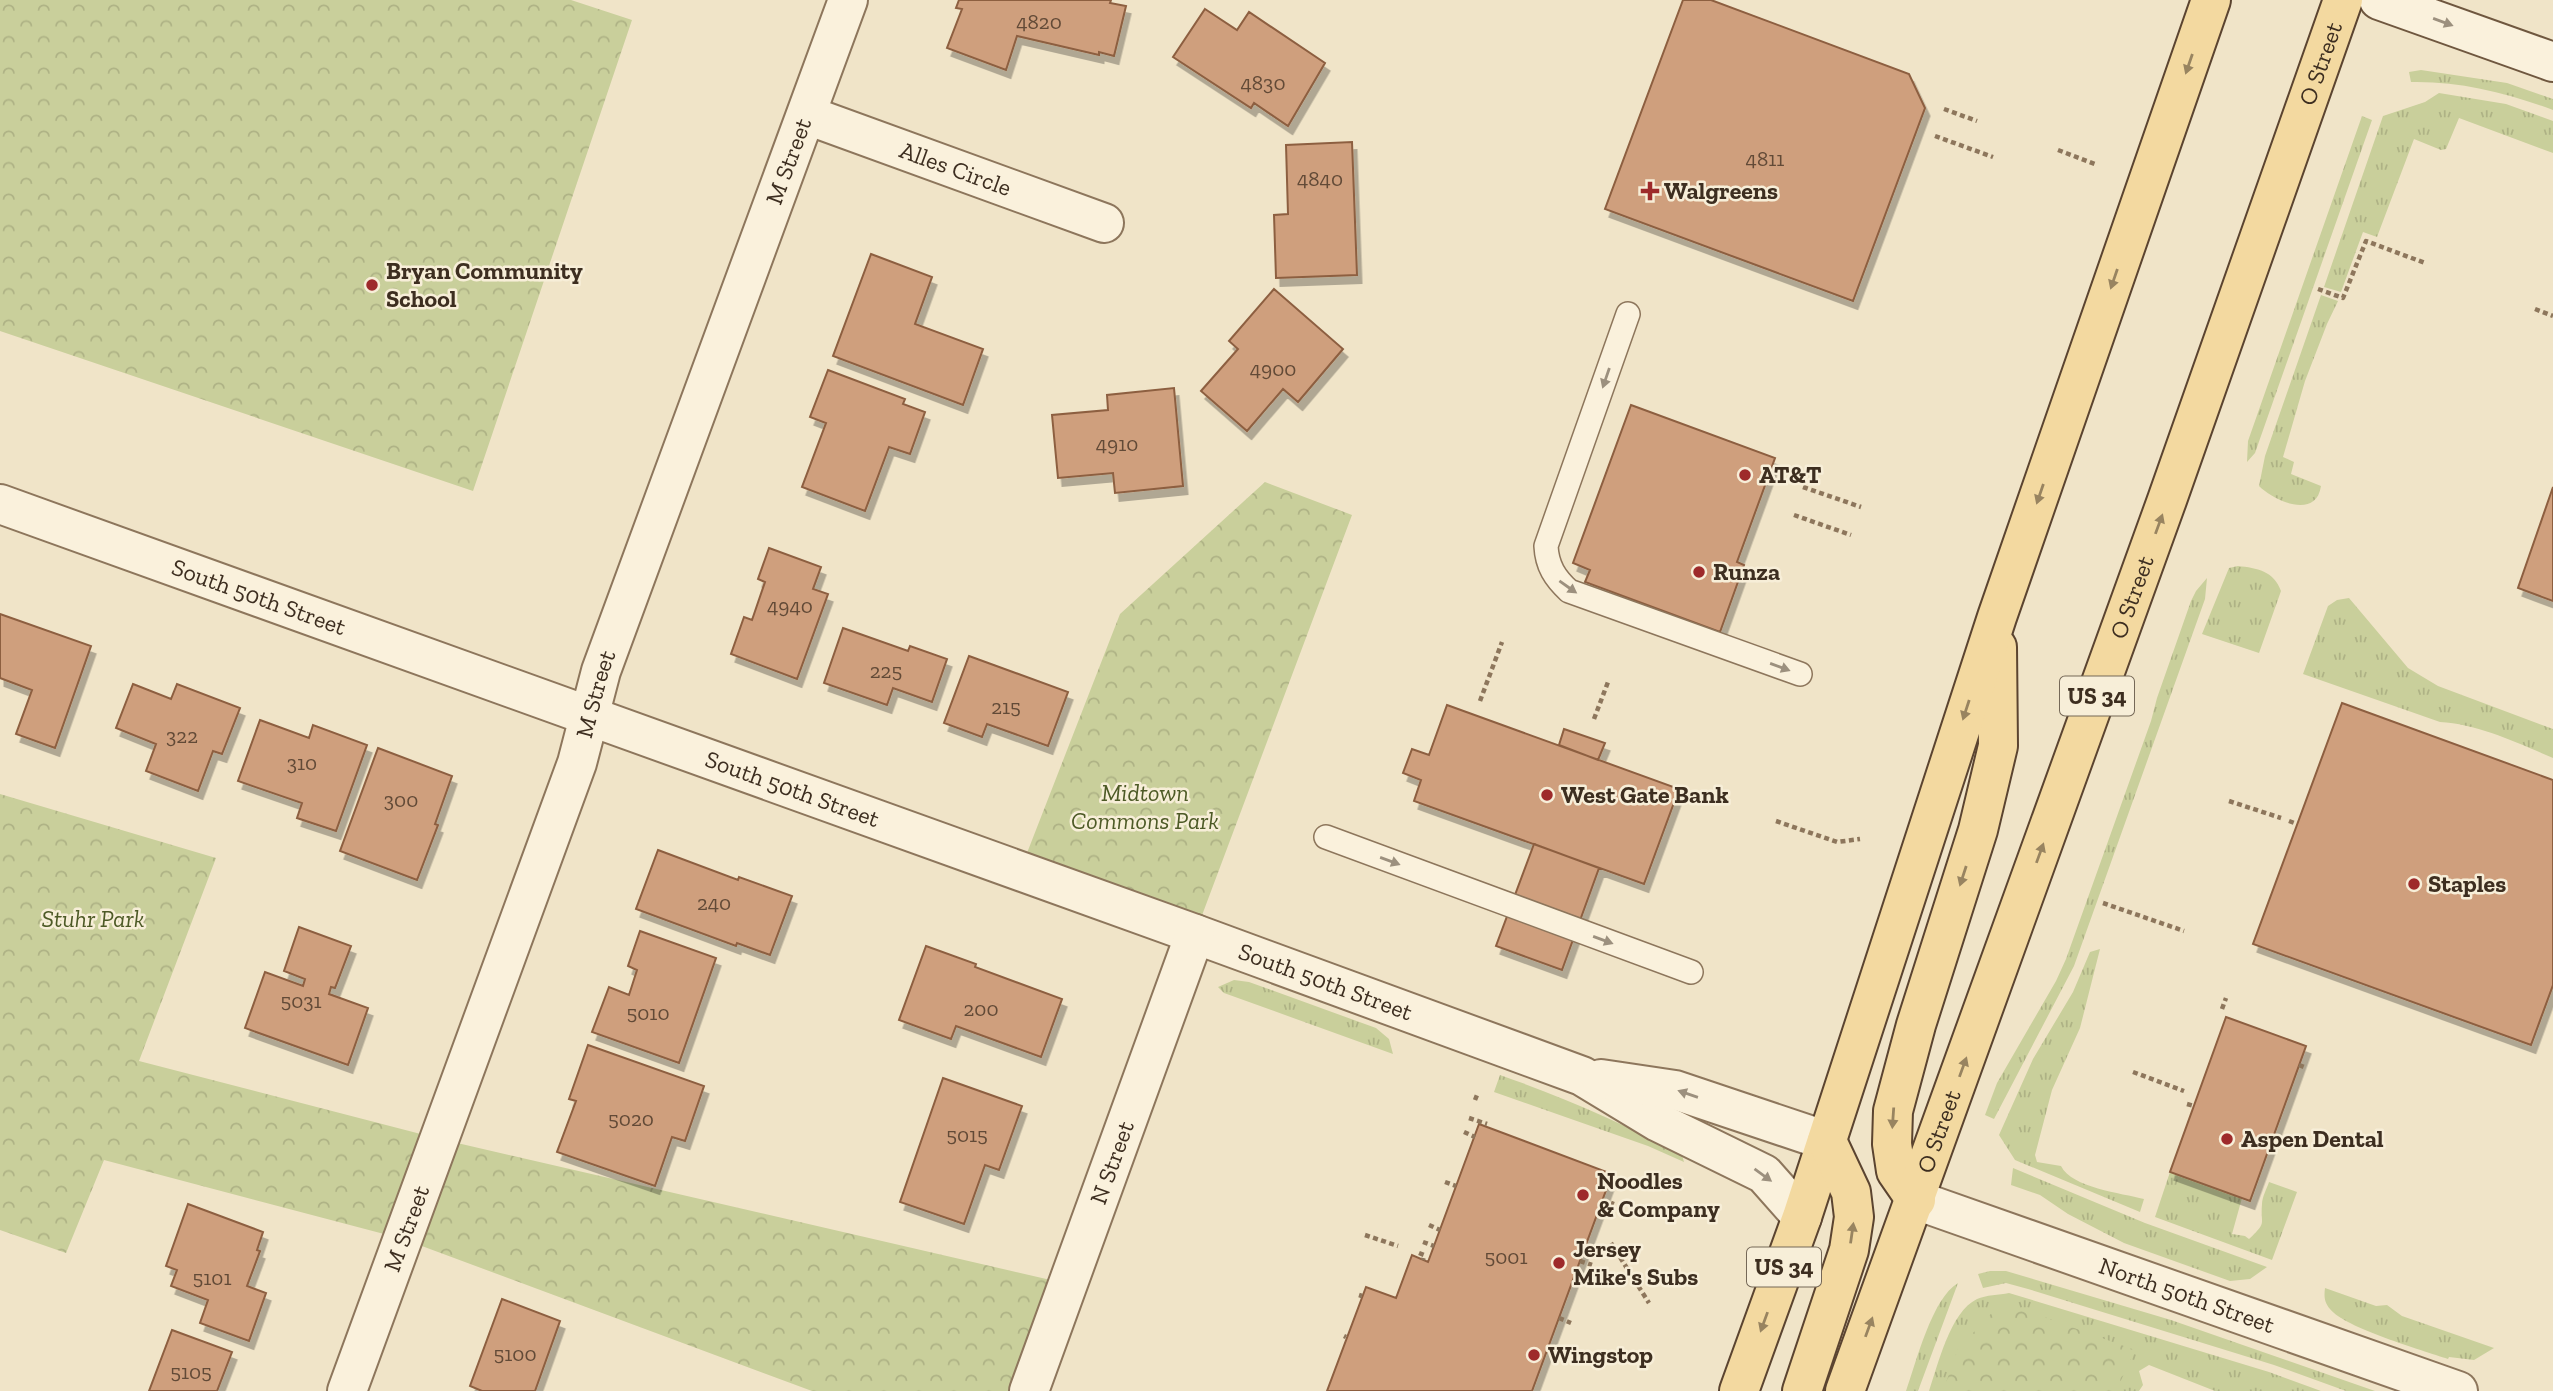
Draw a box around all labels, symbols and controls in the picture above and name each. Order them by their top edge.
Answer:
house number: 4820 [1016,9,1062,34]
one-way arrow [2433,17,2454,28]
street label: O Street [2292,18,2348,109]
one-way arrow [2183,54,2194,75]
house number: 4830 [1241,70,1285,95]
street label: M Street [759,114,817,208]
street label: Alles Circle [896,135,1015,202]
house number: 4811 [1746,146,1784,171]
house number: 4840 [1297,166,1343,191]
place label: Walgreens [1664,176,1778,205]
marker: Walgreens [1642,183,1658,199]
place label: Bryan Community School [386,256,583,313]
one-way arrow [2108,269,2119,290]
marker: Bryan Community School [364,277,380,293]
house number: 4900 [1250,356,1296,381]
one-way arrow [1600,368,1611,389]
house number: 4910 [1096,431,1138,456]
place label: AT&T [1759,460,1822,489]
marker: AT&T [1737,467,1753,483]
one-way arrow [2034,484,2045,505]
one-way arrow [2154,513,2165,534]
street label: South 50th Street [168,552,350,641]
street label: O Street [2103,552,2160,643]
place label: Runza [1713,557,1780,586]
marker: Runza [1691,564,1707,580]
one-way arrow [1558,580,1577,594]
house number: 4940 [767,593,813,618]
street label: M Street [569,646,621,741]
house number: 225 [870,658,902,683]
one-way arrow [1770,661,1791,672]
road number: US 34 [2060,676,2134,716]
house number: 215 [991,694,1021,719]
one-way arrow [1960,699,1971,720]
house number: 322 [166,723,198,748]
street label: South 50th Street [701,744,884,833]
house number: 310 [287,750,317,775]
park label: Midtown Commons Park [1071,778,1219,835]
place label: West Gate Bank [1561,780,1729,809]
house number: 300 [384,787,418,812]
marker: West Gate Bank [1539,787,1555,803]
one-way arrow [2035,843,2046,864]
one-way arrow [1379,856,1400,867]
one-way arrow [1957,866,1968,887]
place label: Staples [2428,869,2506,898]
marker: Staples [2406,876,2422,892]
house number: 240 [697,890,731,915]
park label: Stuhr Park [42,904,145,933]
one-way arrow [1593,935,1614,946]
street label: South 50th Street [1235,936,1417,1027]
house number: 5031 [280,988,322,1013]
house number: 200 [963,996,999,1021]
house number: 5010 [626,1000,670,1025]
one-way arrow [1958,1057,1969,1078]
street label: O Street [1910,1086,1967,1177]
one-way arrow [1677,1088,1698,1099]
house number: 5020 [608,1106,654,1131]
one-way arrow [1887,1107,1898,1129]
street label: N Street [1083,1117,1140,1208]
house number: 5015 [946,1122,988,1147]
place label: Aspen Dental [2241,1124,2384,1153]
marker: Aspen Dental [2219,1131,2235,1147]
place label: Noodles & Company [1597,1166,1720,1223]
one-way arrow [1754,1168,1772,1182]
street label: M Street [377,1181,435,1276]
marker: Noodles & Company [1575,1187,1591,1203]
one-way arrow [1847,1222,1858,1244]
place label: Jersey Mike's Subs [1573,1234,1698,1291]
house number: 5001 [1484,1244,1528,1269]
road number: US 34 [1747,1248,1821,1286]
street label: North 50th Street [2095,1251,2279,1339]
marker: Jersey Mike's Subs [1551,1255,1567,1271]
house number: 5101 [192,1265,232,1290]
one-way arrow [1758,1311,1769,1332]
one-way arrow [1864,1316,1875,1337]
place label: Wingstop [1548,1340,1653,1369]
house number: 5100 [493,1341,537,1366]
marker: Wingstop [1526,1347,1542,1363]
house number: 5105 [170,1359,212,1384]

